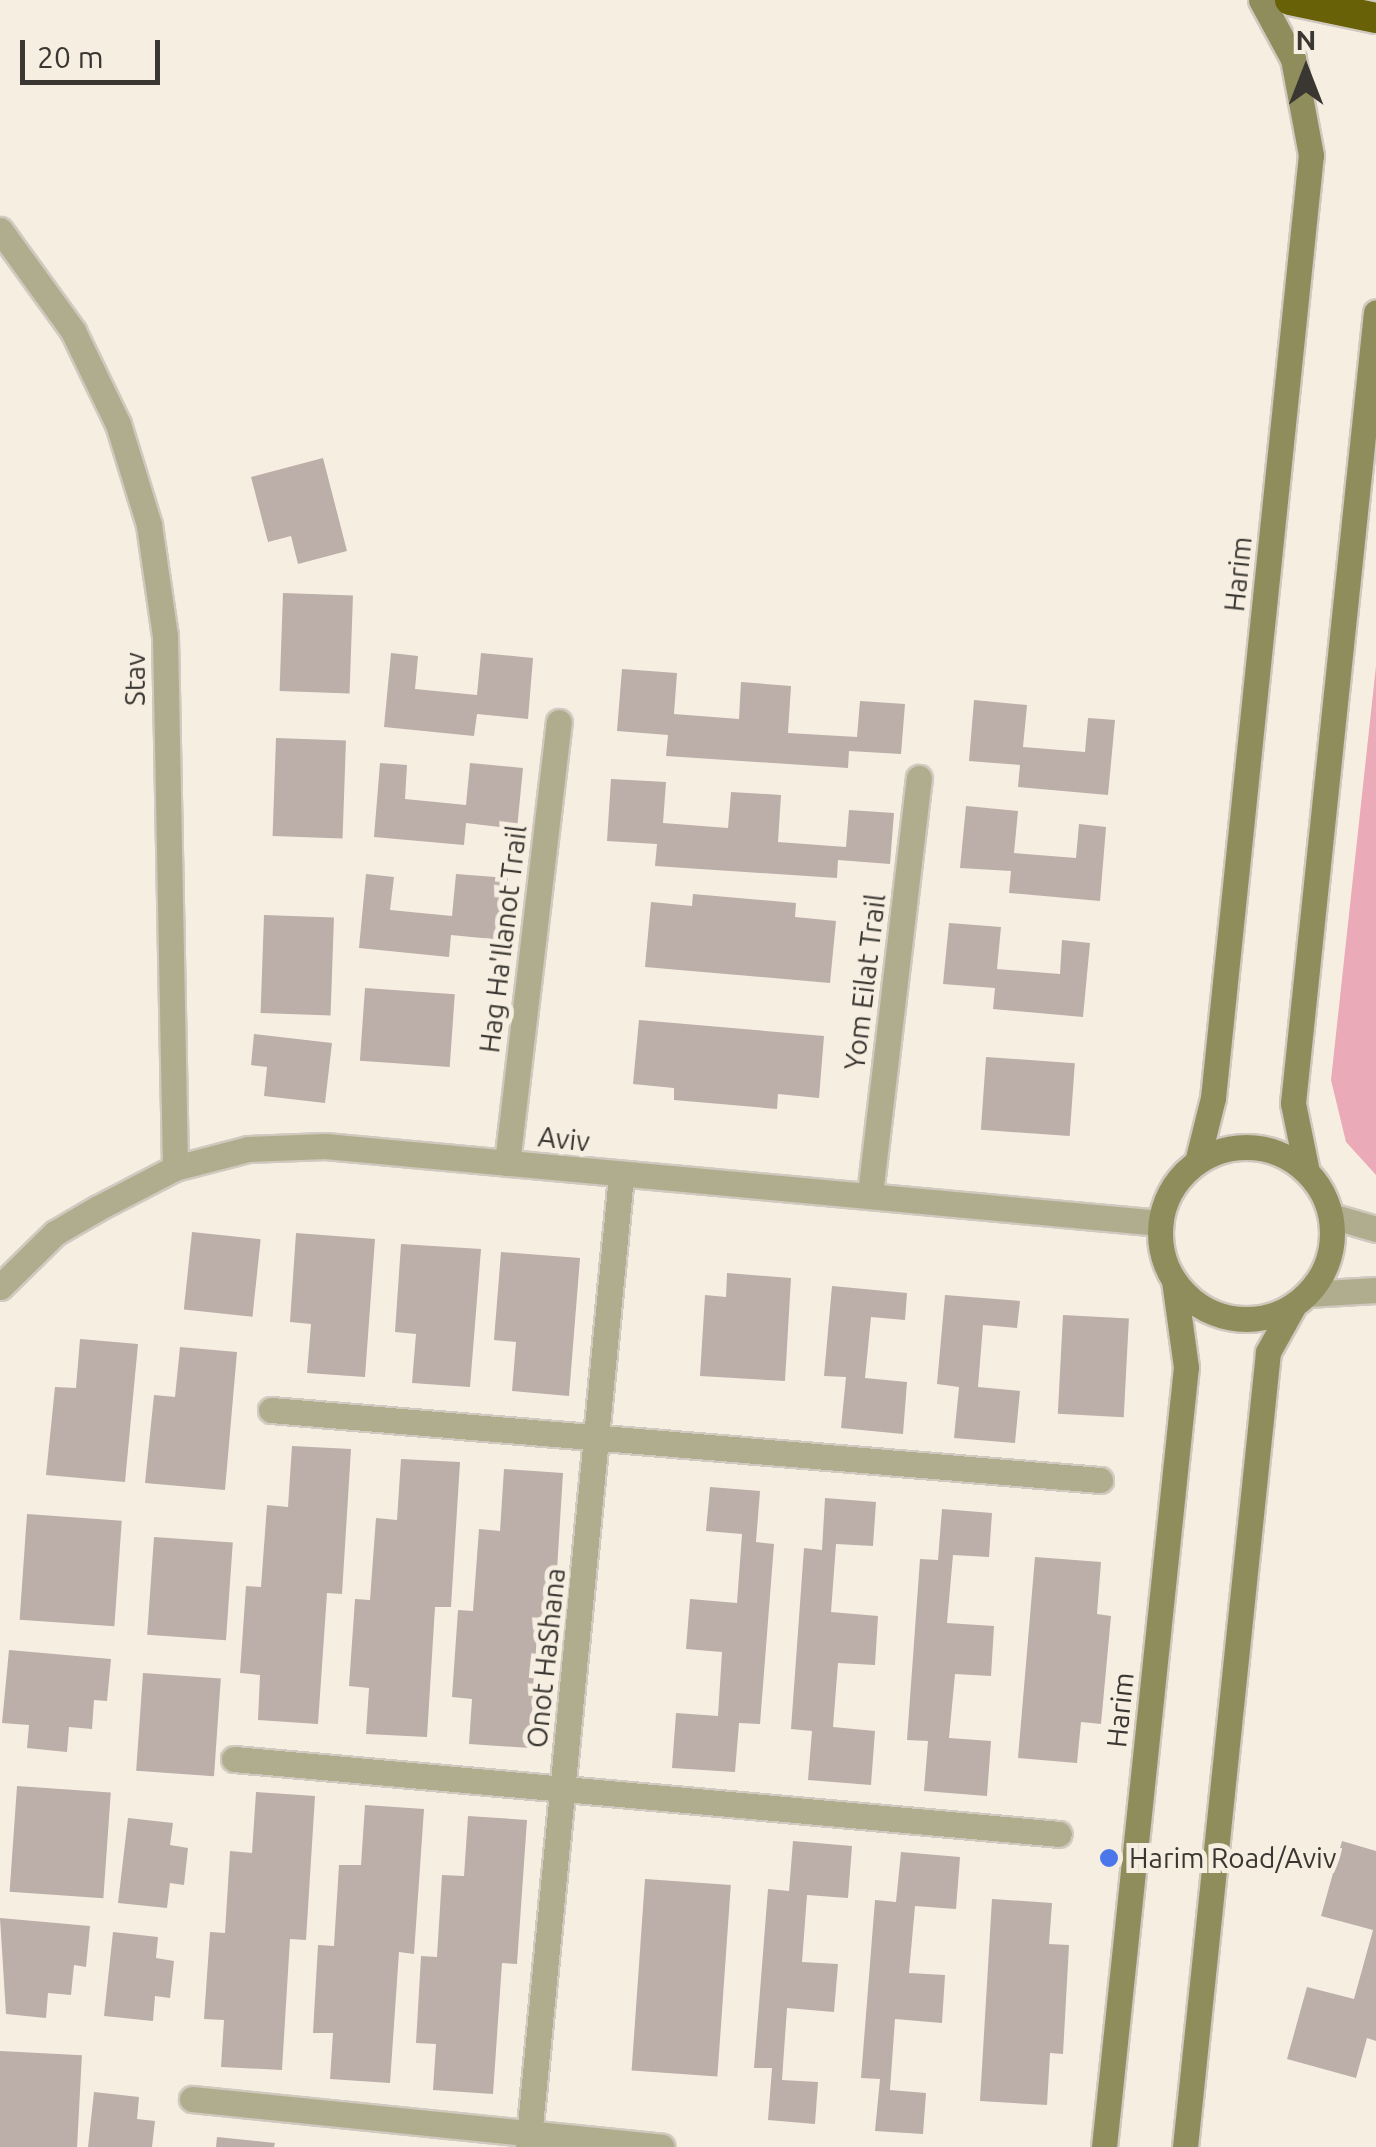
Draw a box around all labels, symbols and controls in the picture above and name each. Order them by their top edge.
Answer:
scale bar [25,20,165,82]
north arrow [1256,20,1356,120]
text: N [1296,24,1316,55]
text: 20 m [37,40,104,74]
street label: Harim [1217,535,1259,613]
street label: Stav [118,652,152,706]
street label: Hag Ha'Ilanot Trail [472,823,534,1055]
street label: Yom Eilat Trail [838,892,892,1072]
street label: Aviv [536,1120,592,1158]
street label: Onot HaShana [520,1566,572,1750]
street label: Harim [1099,1671,1141,1749]
place label: Harim Road/Aviv [1129,1841,1336,1875]
marker: Harim Road/Aviv [1098,1847,1120,1869]

